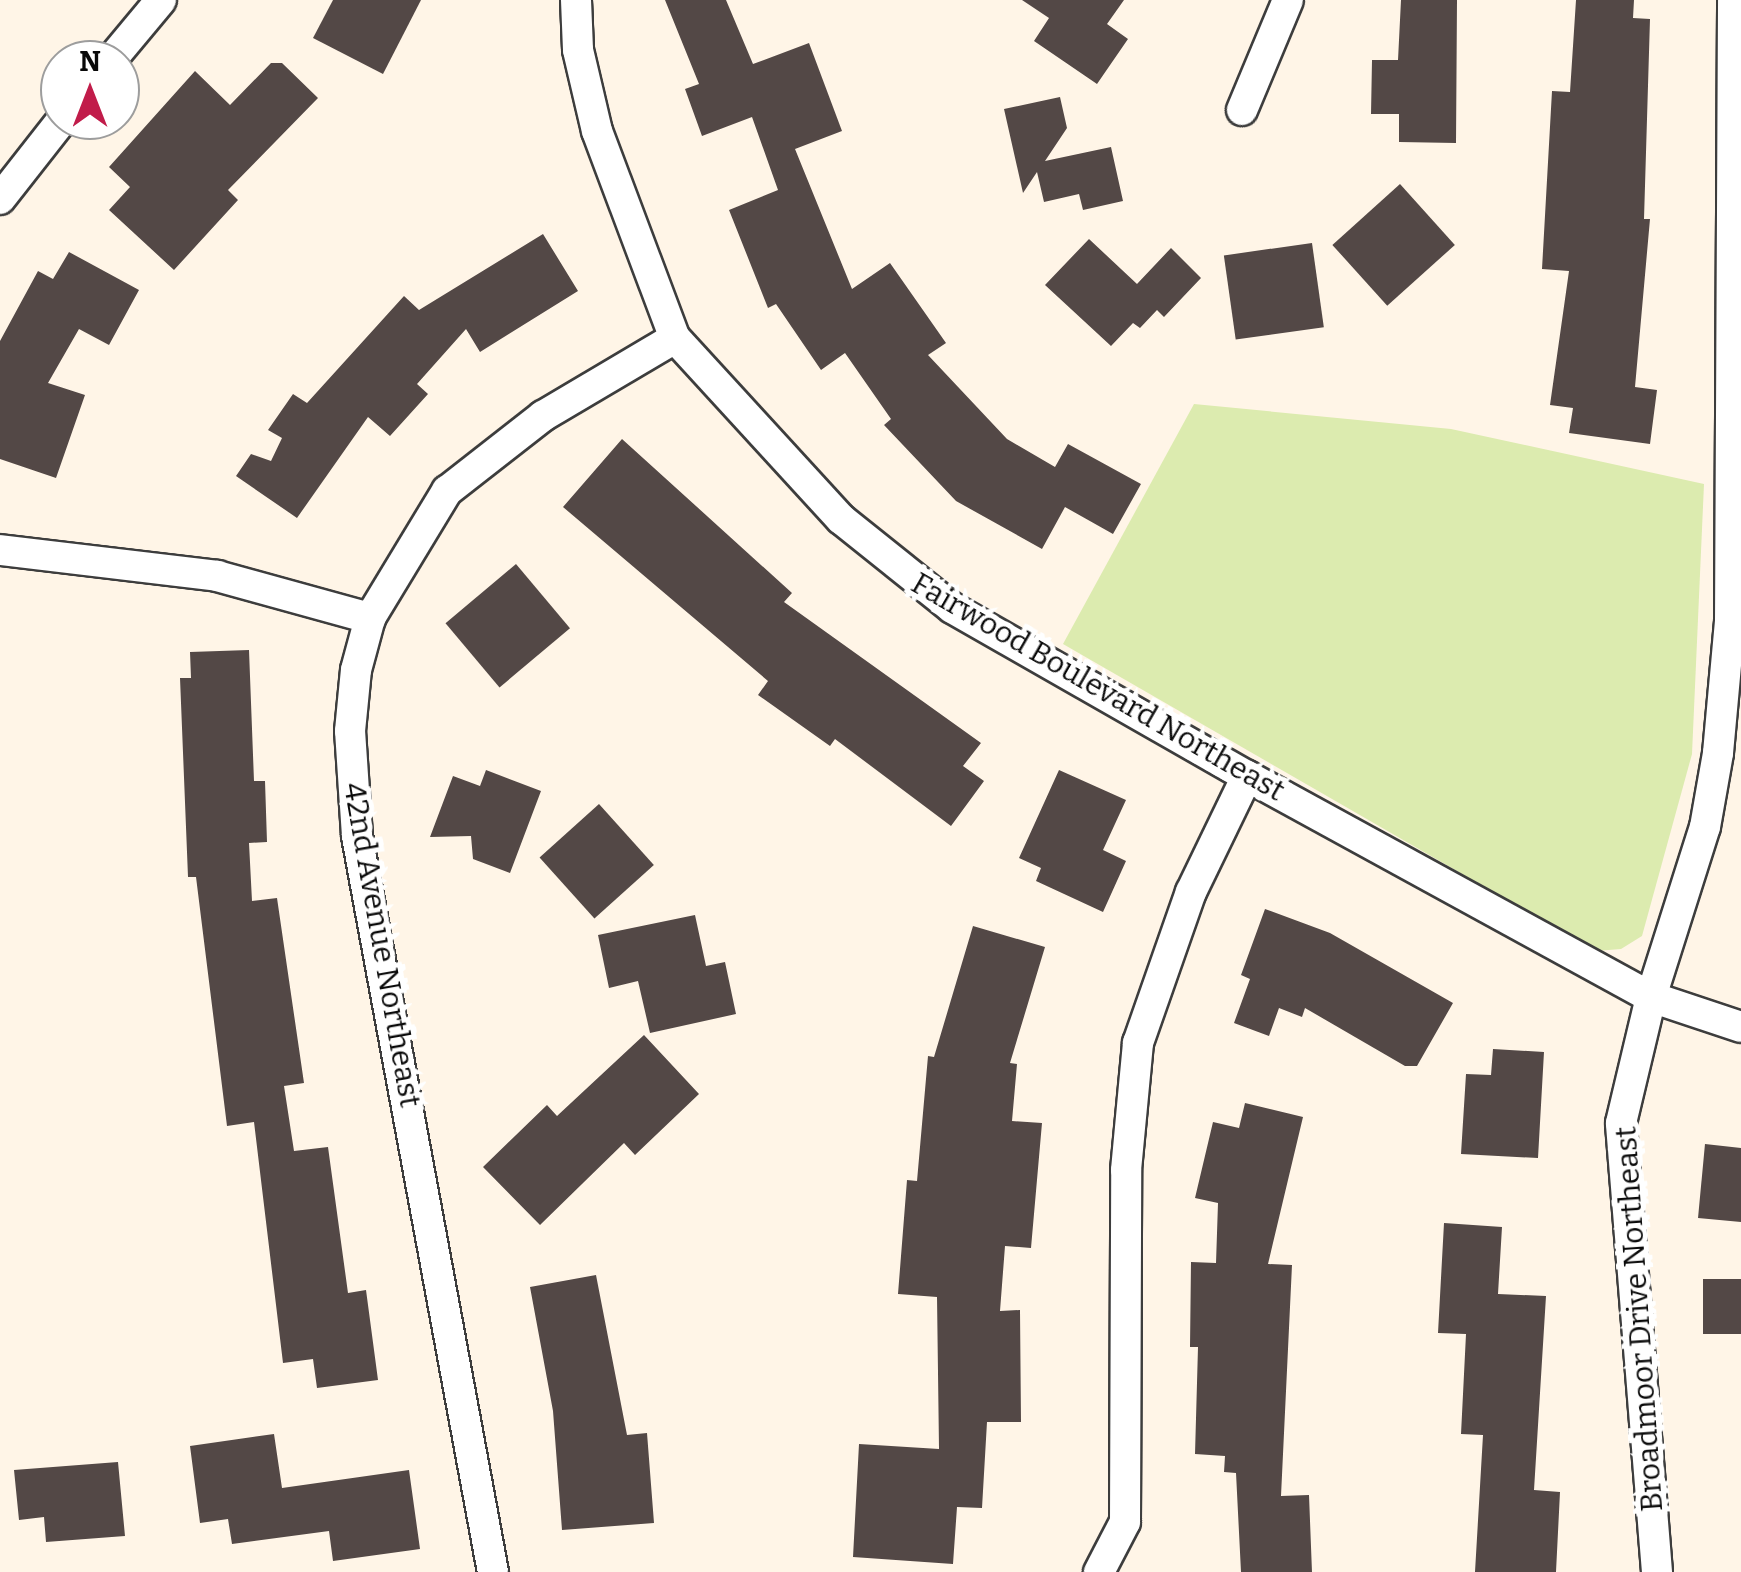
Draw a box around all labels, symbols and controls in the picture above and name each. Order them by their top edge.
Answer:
north arrow [40,40,140,140]
text: N [79,45,101,78]
street label: Fairwood Boulevard Northeast [905,565,1291,809]
street label: 42nd Avenue Northeast [336,780,428,1110]
street label: Broadmoor Drive Northeast [1608,1125,1670,1513]

